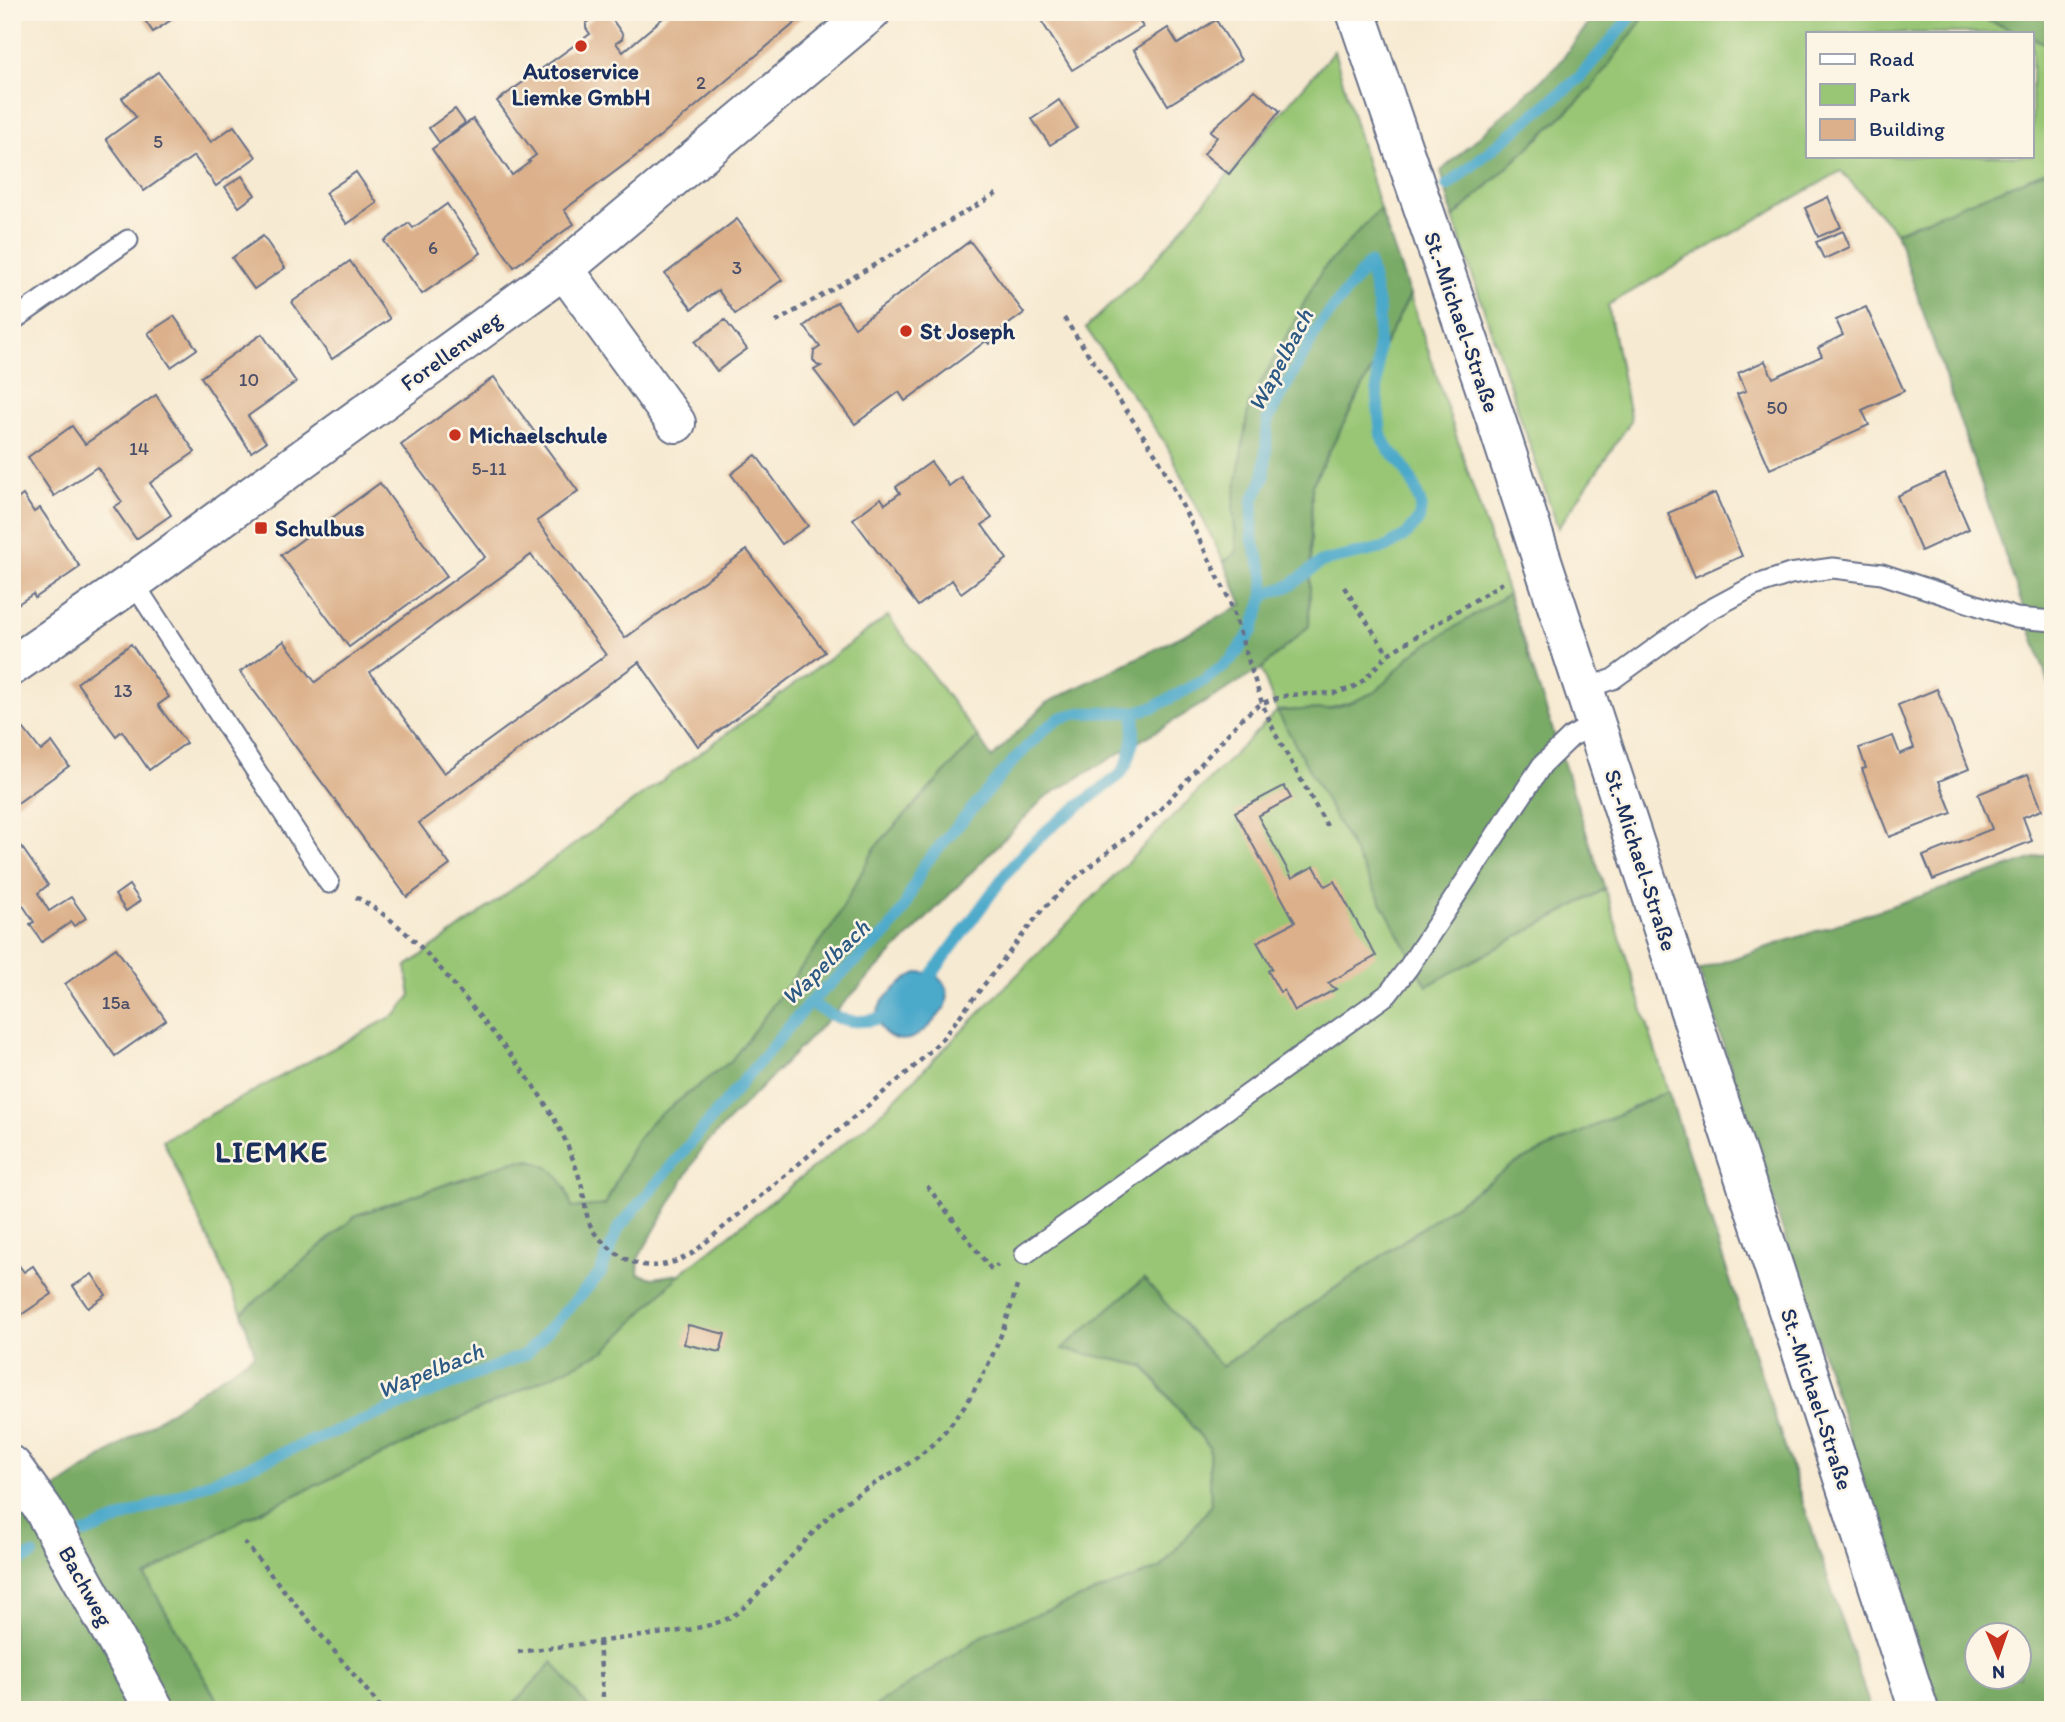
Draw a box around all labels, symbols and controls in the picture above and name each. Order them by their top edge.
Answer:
legend [1806,32,2034,158]
marker: Autoservice Liemke GmbH [573,38,589,54]
text: Road [1869,46,1915,71]
place label: Autoservice Liemke GmbH [512,57,650,111]
house number: 2 [696,71,706,94]
text: Park [1869,82,1911,107]
text: Building [1869,116,1945,141]
house number: 5 [153,130,163,153]
street label: St.-Michael-Straße [1418,228,1506,416]
house number: 6 [428,236,438,259]
house number: 3 [732,256,742,279]
water label: Wapelbach [1241,303,1319,416]
street label: Forellenweg [395,305,507,397]
place label: St Joseph [920,317,1015,345]
marker: St Joseph [898,323,914,339]
house number: 10 [239,368,259,391]
house number: 50 [1766,396,1788,419]
place label: Michaelschule [469,421,608,449]
marker: Michaelschule [447,427,463,443]
house number: 14 [129,437,149,460]
house number: 5-11 [471,457,507,480]
place label: Schulbus [275,514,364,542]
marker: Schulbus [253,520,269,536]
house number: 13 [113,679,133,702]
street label: St.-Michael-Straße [1598,766,1684,954]
water label: Wapelbach [775,912,876,1011]
house number: 15a [102,991,130,1014]
district label: LIEMKE [215,1133,329,1170]
street label: St.-Michael-Straße [1774,1305,1860,1493]
water label: Wapelbach [373,1335,488,1404]
street label: Bachweg [52,1541,120,1631]
north arrow [1964,1620,2034,1690]
text: N [1992,1661,2005,1684]

